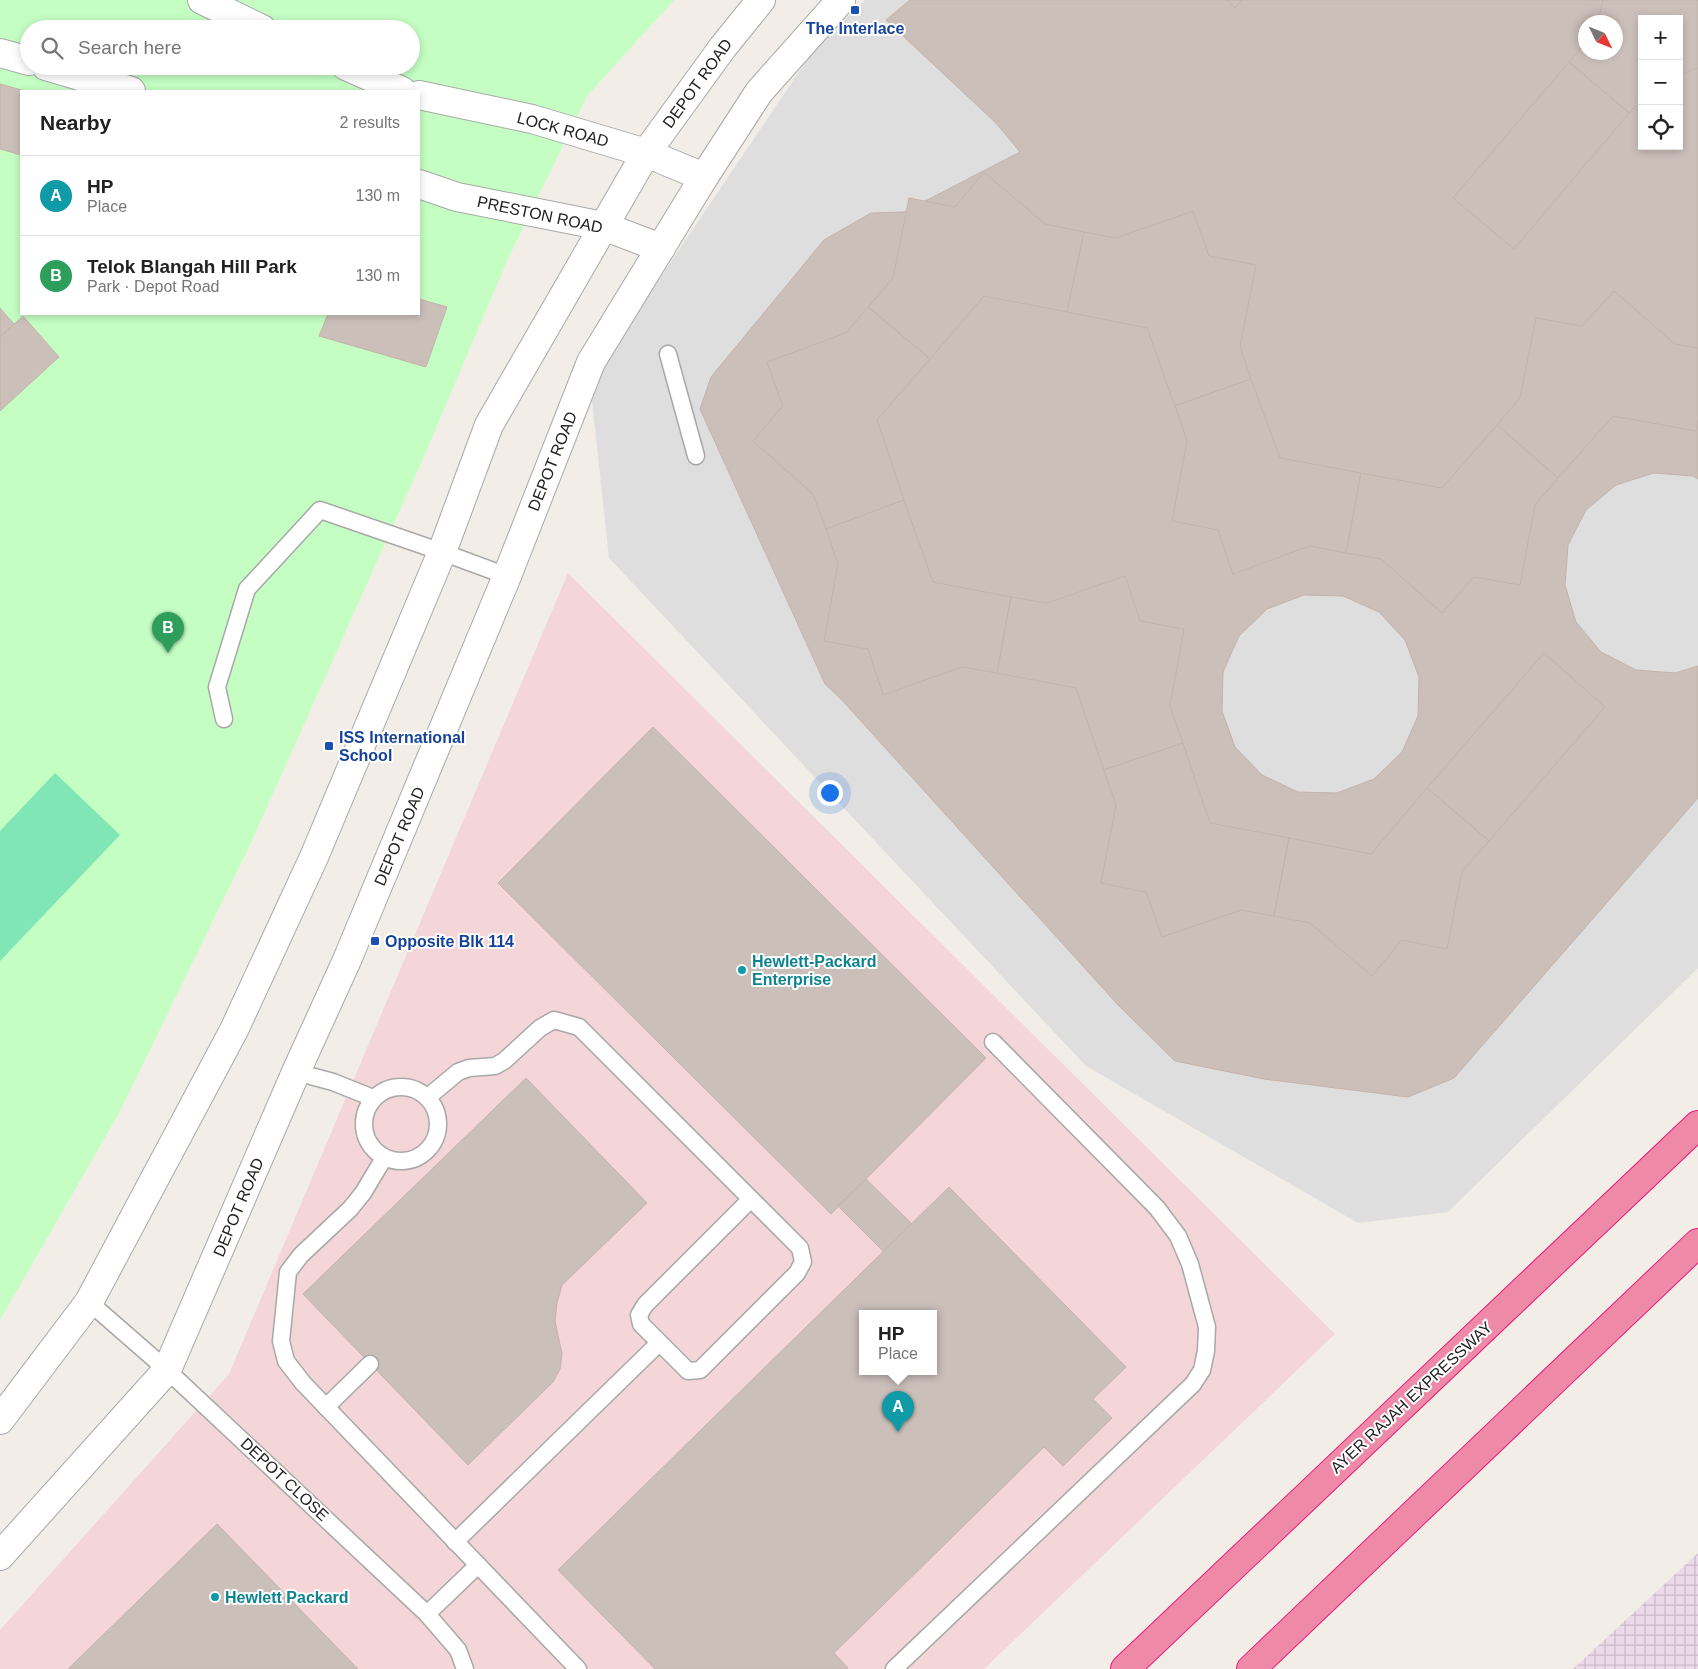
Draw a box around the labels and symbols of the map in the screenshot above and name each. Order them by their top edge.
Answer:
marker: The Interlace [849,4,861,16]
north arrow [1578,15,1623,60]
place label: The Interlace [806,20,904,37]
street label: DEPOT ROAD [660,36,735,131]
street label: LOCK ROAD [515,109,611,150]
street label: PRESTON ROAD [476,193,604,236]
street label: DEPOT ROAD [525,409,580,513]
pin: B [152,612,184,653]
place label: ISS International School [339,729,465,764]
marker: ISS International School [323,740,335,752]
your location [817,780,843,806]
street label: DEPOT ROAD [371,784,428,888]
place label: Opposite Blk 114 [385,933,514,950]
marker: Opposite Blk 114 [369,935,381,947]
place label: Hewlett-Packard Enterprise [752,953,877,988]
marker: Hewlett-Packard Enterprise [736,964,748,976]
street label: DEPOT ROAD [210,1155,267,1259]
street label: AYER RAJAH EXPRESSWAY [1327,1318,1496,1477]
pin: A [882,1391,914,1432]
street label: DEPOT CLOSE [237,1434,332,1524]
place label: Hewlett Packard [225,1589,349,1606]
marker: Hewlett Packard [209,1591,221,1603]

